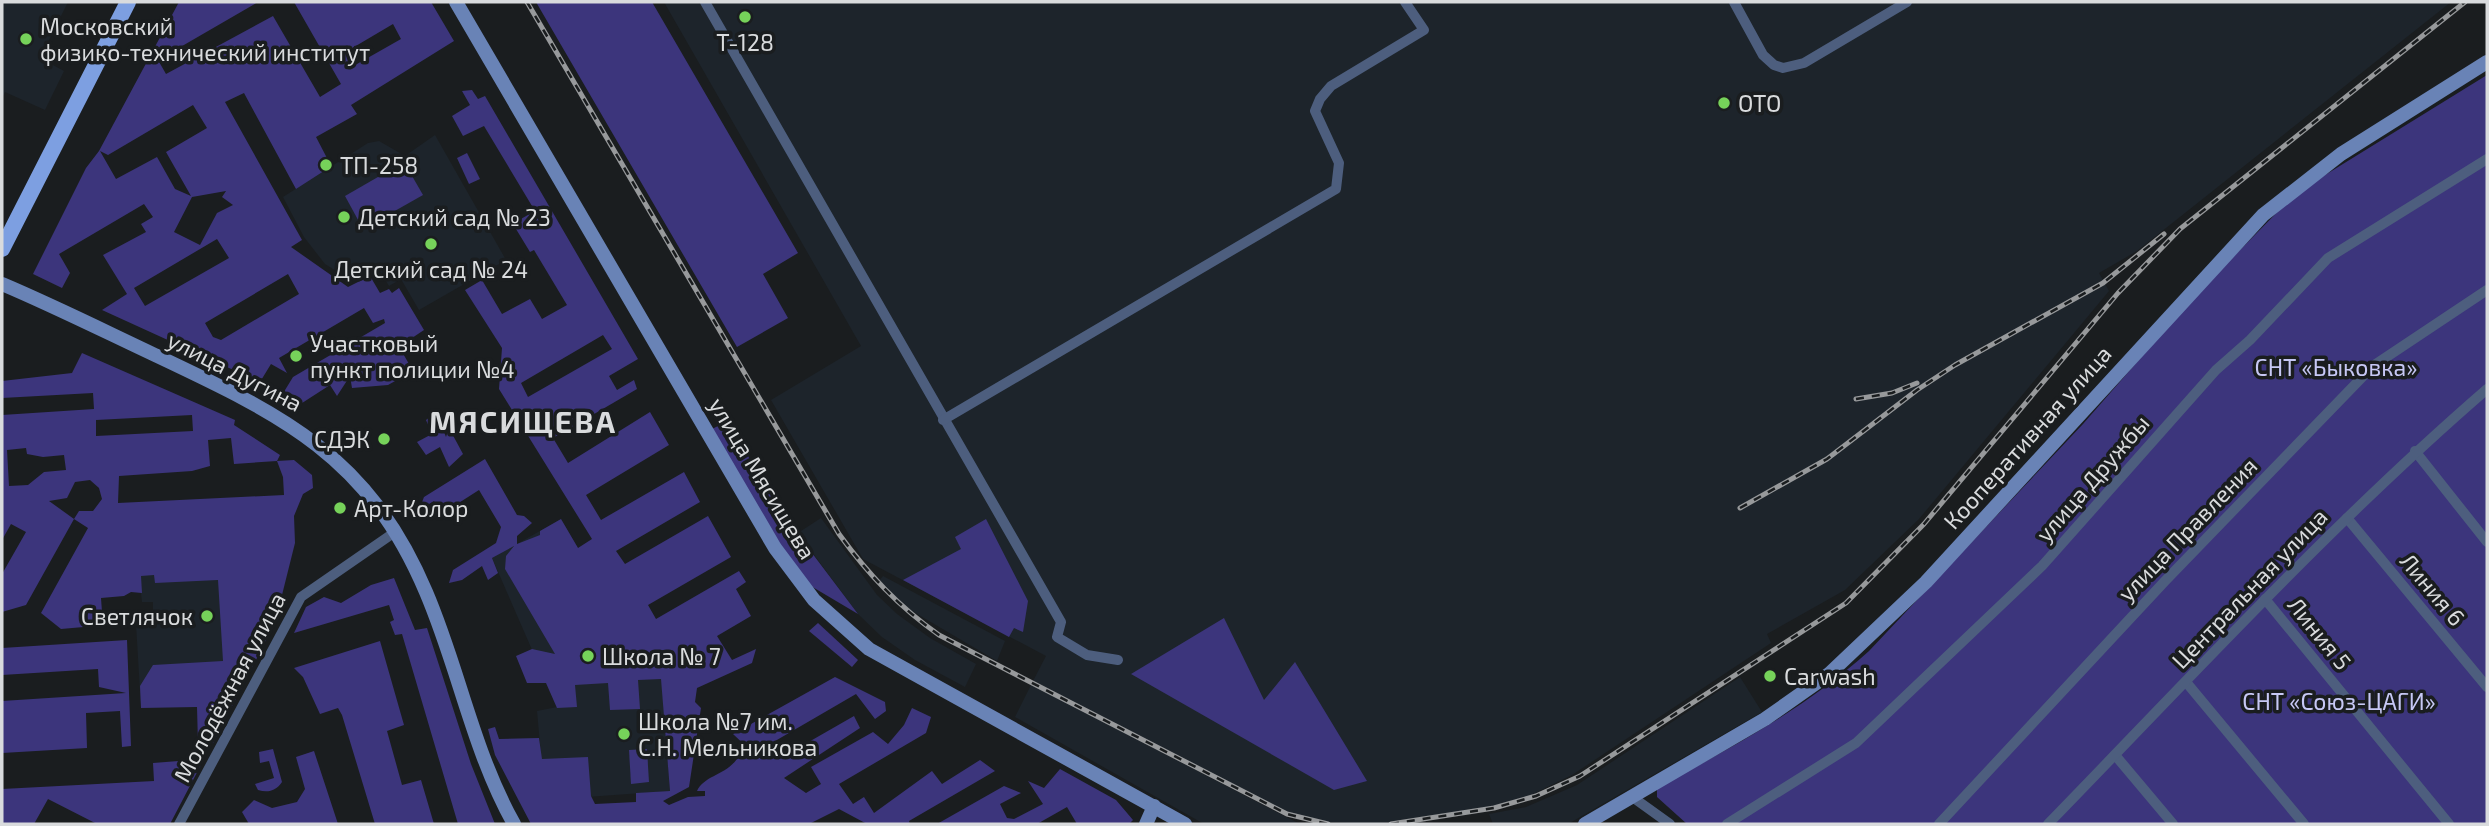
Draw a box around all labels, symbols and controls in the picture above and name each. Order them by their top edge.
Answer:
marker: Т-128 [737,9,753,25]
place label: Московский физико-технический институт [40,12,370,67]
place label: Т-128 [716,28,774,56]
marker: Московский физико-технический институт [18,31,34,47]
place label: ОТО [1738,89,1781,117]
marker: ОТО [1716,95,1732,111]
place label: ТП-258 [340,151,418,179]
marker: ТП-258 [318,157,334,173]
place label: Детский сад № 23 [358,203,551,231]
marker: Детский сад № 23 [336,209,352,225]
marker: Детский сад № 24 [423,236,439,252]
place label: Детский сад № 24 [334,255,528,283]
street label: улица Дугина [162,325,307,418]
place label: Участковый пункт полиции №4 [310,329,515,384]
street label: Кооперативная улица [1937,340,2117,535]
marker: Участковый пункт полиции №4 [288,348,304,364]
park label: СНТ «Быковка» [2255,353,2417,381]
street label: улица Мясищева [703,392,822,564]
district label: МЯСИЩЕВА [429,403,617,439]
street label: улица Дружбы [2029,409,2155,548]
place label: СДЭК [314,425,370,453]
marker: СДЭК [376,431,392,447]
street label: улица Правления [2112,452,2263,607]
place label: Арт-Колор [354,494,468,522]
marker: Арт-Колор [332,500,348,516]
street label: Центральная улица [2165,502,2333,675]
street label: Линия 6 [2395,547,2471,631]
street label: Молодёжная улица [167,587,292,787]
street label: Линия 5 [2282,591,2358,675]
place label: Светлячок [81,602,193,630]
marker: Светлячок [199,608,215,624]
place label: Школа № 7 [602,642,721,670]
marker: Школа № 7 [580,648,596,664]
place label: Carwash [1784,662,1876,690]
marker: Carwash [1762,668,1778,684]
park label: СНТ «Союз-ЦАГИ» [2242,687,2436,715]
place label: Школа №7 им. С.Н. Мельникова [638,707,817,761]
marker: Школа №7 им. С.Н. Мельникова [616,726,632,742]

